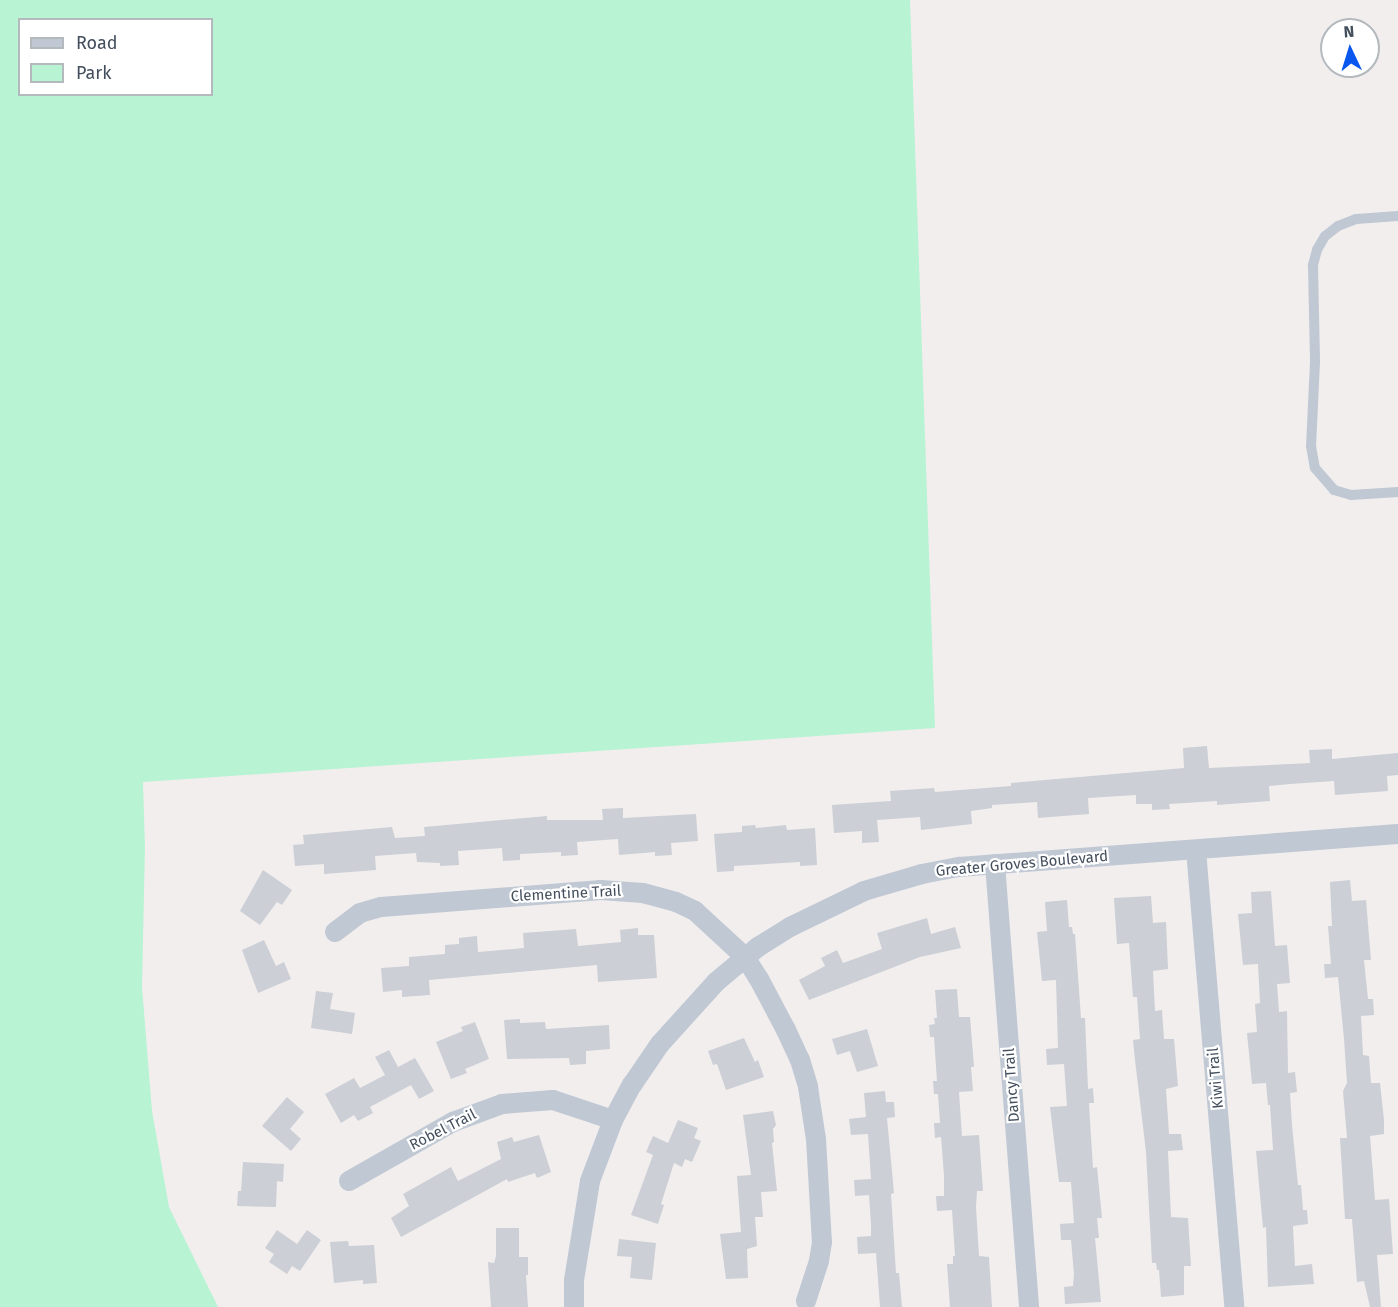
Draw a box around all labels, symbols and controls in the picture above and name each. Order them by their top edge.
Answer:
legend [18,18,213,96]
north arrow [1320,18,1380,78]
text: N [1343,22,1355,41]
text: Road [76,32,118,54]
text: Park [76,62,111,84]
street label: Greater Groves Boulevard [935,848,1109,880]
street label: Clementine Trail [510,882,622,906]
street label: Dancy Trail [1000,1047,1024,1123]
street label: Kiwi Trail [1204,1047,1228,1109]
street label: Robel Trail [407,1106,479,1154]

